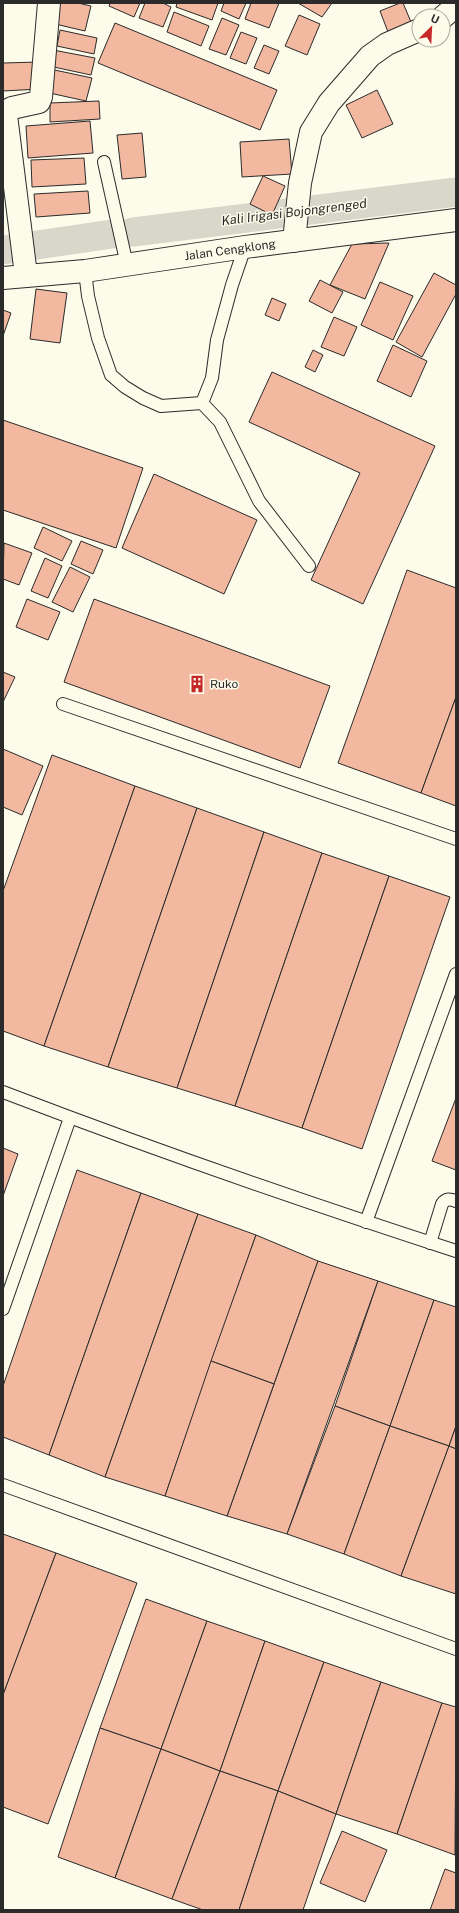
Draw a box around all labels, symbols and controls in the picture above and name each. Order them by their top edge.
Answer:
north arrow [411,8,451,48]
text: U [429,12,441,26]
water label: Kali Irigasi Bojongrenged [220,196,368,228]
street label: Jalan Cengklong [183,237,277,263]
building icon: Ruko [187,674,207,694]
place label: Ruko [210,677,239,691]

